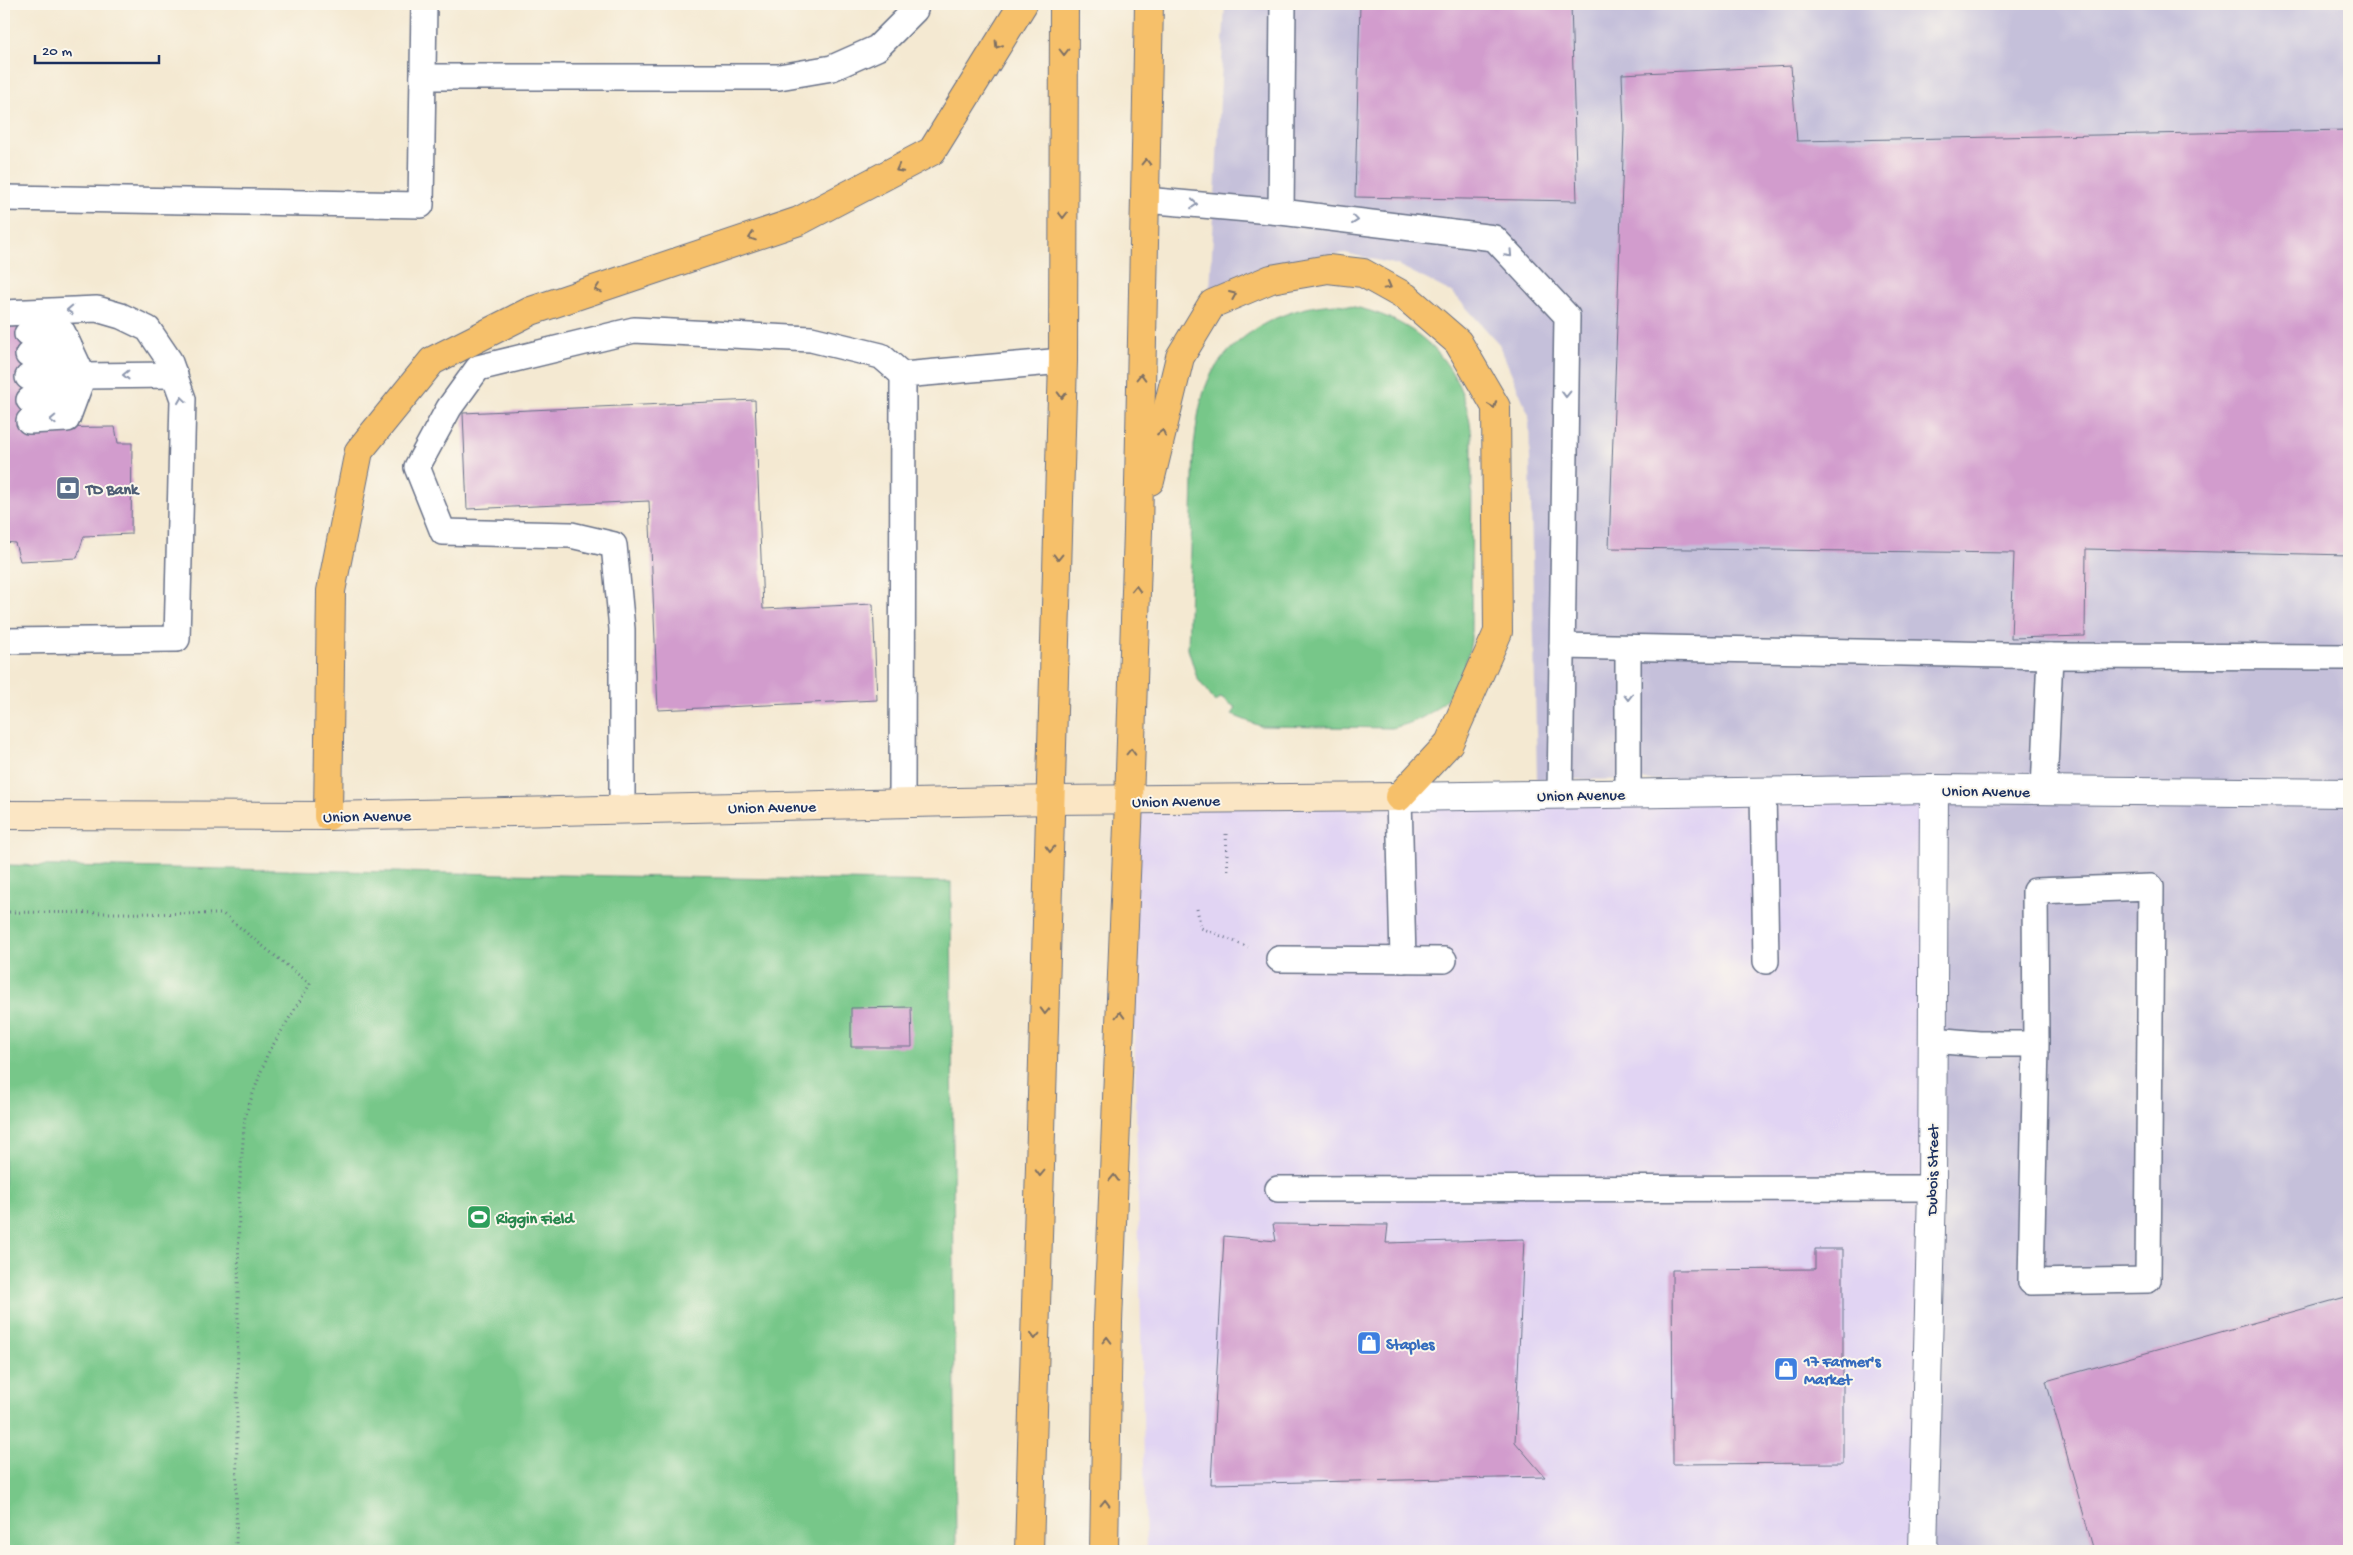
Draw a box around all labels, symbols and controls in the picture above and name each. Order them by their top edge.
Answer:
scale bar [35,32,159,64]
one-way arrow [995,40,1005,49]
text: 20 m [42,43,72,61]
one-way arrow [1059,49,1069,57]
one-way arrow [1141,158,1151,166]
one-way arrow [895,163,904,173]
one-way arrow [1190,198,1198,209]
one-way arrow [1058,212,1068,219]
one-way arrow [1351,214,1359,225]
one-way arrow [748,231,756,241]
one-way arrow [1503,249,1512,258]
one-way arrow [1382,280,1391,290]
one-way arrow [594,283,602,293]
one-way arrow [1228,291,1237,302]
one-way arrow [65,305,73,316]
one-way arrow [122,370,130,381]
one-way arrow [1136,373,1146,381]
one-way arrow [1560,391,1571,399]
one-way arrow [1057,392,1067,399]
one-way arrow [177,396,188,404]
one-way arrow [1487,400,1497,409]
one-way arrow [49,414,57,425]
one-way arrow [1156,428,1167,437]
bank icon: TD Bank [55,475,81,501]
place label: TD Bank [84,482,140,501]
one-way arrow [1053,554,1063,562]
one-way arrow [1131,585,1141,593]
one-way arrow [1623,693,1633,701]
one-way arrow [1126,748,1136,756]
street label: Union Avenue [1942,783,2031,804]
street label: Union Avenue [1537,787,1626,808]
street label: Union Avenue [1132,793,1221,814]
street label: Union Avenue [728,799,817,820]
street label: Union Avenue [323,808,412,829]
one-way arrow [1045,845,1056,853]
one-way arrow [1040,1007,1051,1015]
one-way arrow [1115,1011,1125,1019]
street label: Dubois Street [1924,1123,1945,1216]
one-way arrow [1035,1170,1045,1178]
one-way arrow [1108,1173,1119,1181]
sports icon: Riggin Field [466,1204,492,1230]
place label: Riggin Field [495,1211,575,1230]
shop icon: Staples [1356,1330,1382,1356]
one-way arrow [1030,1332,1040,1340]
one-way arrow [1102,1336,1113,1344]
place label: Staples [1386,1337,1435,1356]
place label: 17 Farmer's Market [1803,1354,1882,1391]
shop icon: 17 Farmer's Market [1773,1356,1799,1382]
one-way arrow [1099,1498,1110,1506]

